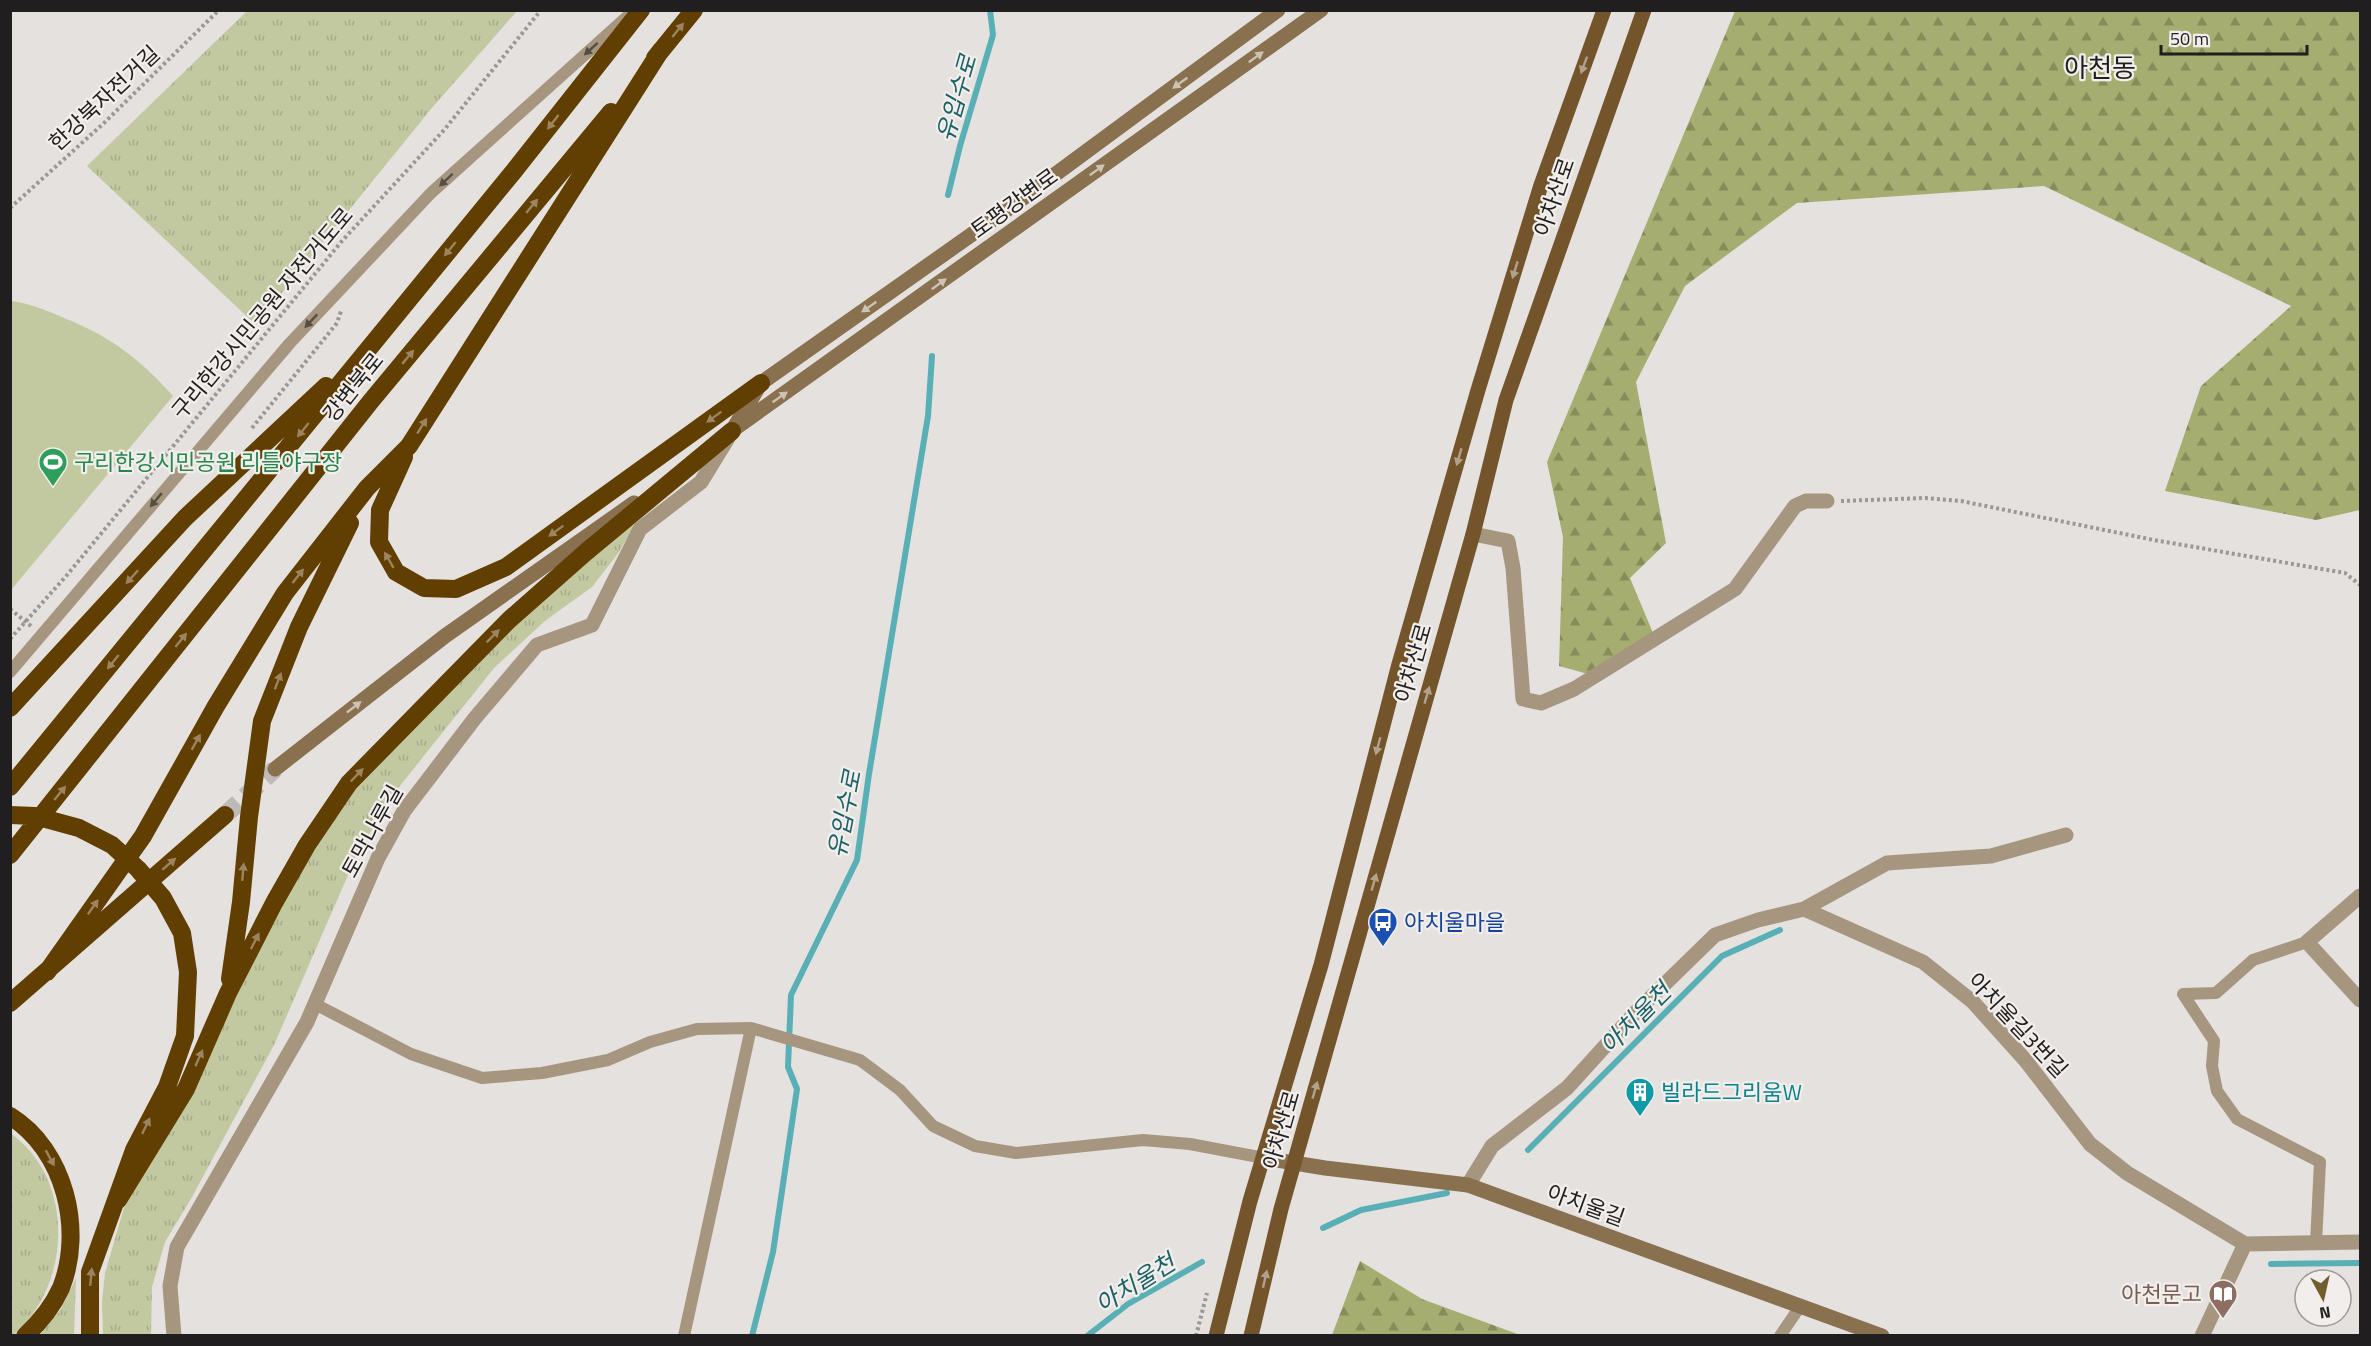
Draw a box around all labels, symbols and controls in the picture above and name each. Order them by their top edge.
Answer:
scale bar [2161,18,2306,56]
one-way arrow [671,23,683,38]
text: 50 m [2170,25,2209,52]
street label: 한강북자전거길 [41,37,167,159]
one-way arrow [583,42,598,56]
district label: 아천동 [2064,48,2136,87]
water label: 유입수로 [927,50,986,145]
one-way arrow [1248,51,1264,63]
one-way arrow [1579,57,1589,75]
one-way arrow [1173,76,1188,88]
one-way arrow [546,114,559,130]
street label: 아차산로 [1525,153,1583,241]
street label: 토평강변로 [963,160,1065,246]
one-way arrow [1089,164,1105,176]
one-way arrow [438,173,453,187]
one-way arrow [526,198,539,214]
street label: 구리한강시민공원 자전거도로 [163,199,361,427]
one-way arrow [444,241,457,257]
one-way arrow [1510,261,1519,279]
one-way arrow [930,278,946,290]
one-way arrow [861,301,877,313]
one-way arrow [304,313,318,327]
street label: 강변북로 [314,345,392,429]
one-way arrow [402,349,415,365]
one-way arrow [772,391,788,403]
one-way arrow [706,411,722,423]
one-way arrow [417,418,428,434]
one-way arrow [297,422,309,437]
place label: 구리한강시민공원 리틀야구장 [74,445,342,479]
sports icon: 구리한강시민공원 리틀야구장 [37,446,69,488]
one-way arrow [1454,448,1463,466]
one-way arrow [150,492,163,507]
one-way arrow [548,525,564,537]
one-way arrow [384,551,394,568]
one-way arrow [292,568,305,584]
one-way arrow [126,569,139,584]
street label: 아차산로 [1385,619,1441,707]
one-way arrow [486,629,501,643]
one-way arrow [175,632,188,648]
one-way arrow [107,654,120,669]
one-way arrow [273,672,283,690]
one-way arrow [1423,686,1432,704]
one-way arrow [346,701,362,714]
one-way arrow [191,733,201,750]
one-way arrow [1373,737,1382,755]
water label: 유입수로 [818,766,870,861]
one-way arrow [349,769,363,783]
street label: 토막나루길 [333,779,411,883]
one-way arrow [53,785,66,800]
one-way arrow [162,857,177,870]
one-way arrow [238,863,248,882]
one-way arrow [1370,873,1379,891]
one-way arrow [87,899,99,915]
place label: 아치울마을 [1404,905,1505,939]
bus stop icon: 아치울마을 [1367,906,1399,948]
one-way arrow [250,932,259,949]
street label: 아치울길3번길 [1960,964,2076,1086]
water label: 아치울천 [1591,972,1681,1062]
one-way arrow [195,1050,204,1067]
place label: 빌라드그리움W [1661,1075,1802,1109]
building icon: 빌라드그리움W [1624,1076,1656,1118]
one-way arrow [1311,1081,1321,1099]
street label: 아차산로 [1253,1086,1309,1174]
one-way arrow [141,1117,151,1134]
one-way arrow [45,1150,55,1167]
street label: 아치울길 [1542,1175,1630,1235]
water label: 아치울천 [1088,1243,1184,1322]
one-way arrow [86,1268,95,1287]
north arrow [2293,1268,2353,1328]
one-way arrow [1261,1269,1270,1288]
place label: 아천문고 [2121,1277,2202,1311]
library icon: 아천문고 [2207,1278,2239,1320]
text: N [2318,1300,2332,1326]

